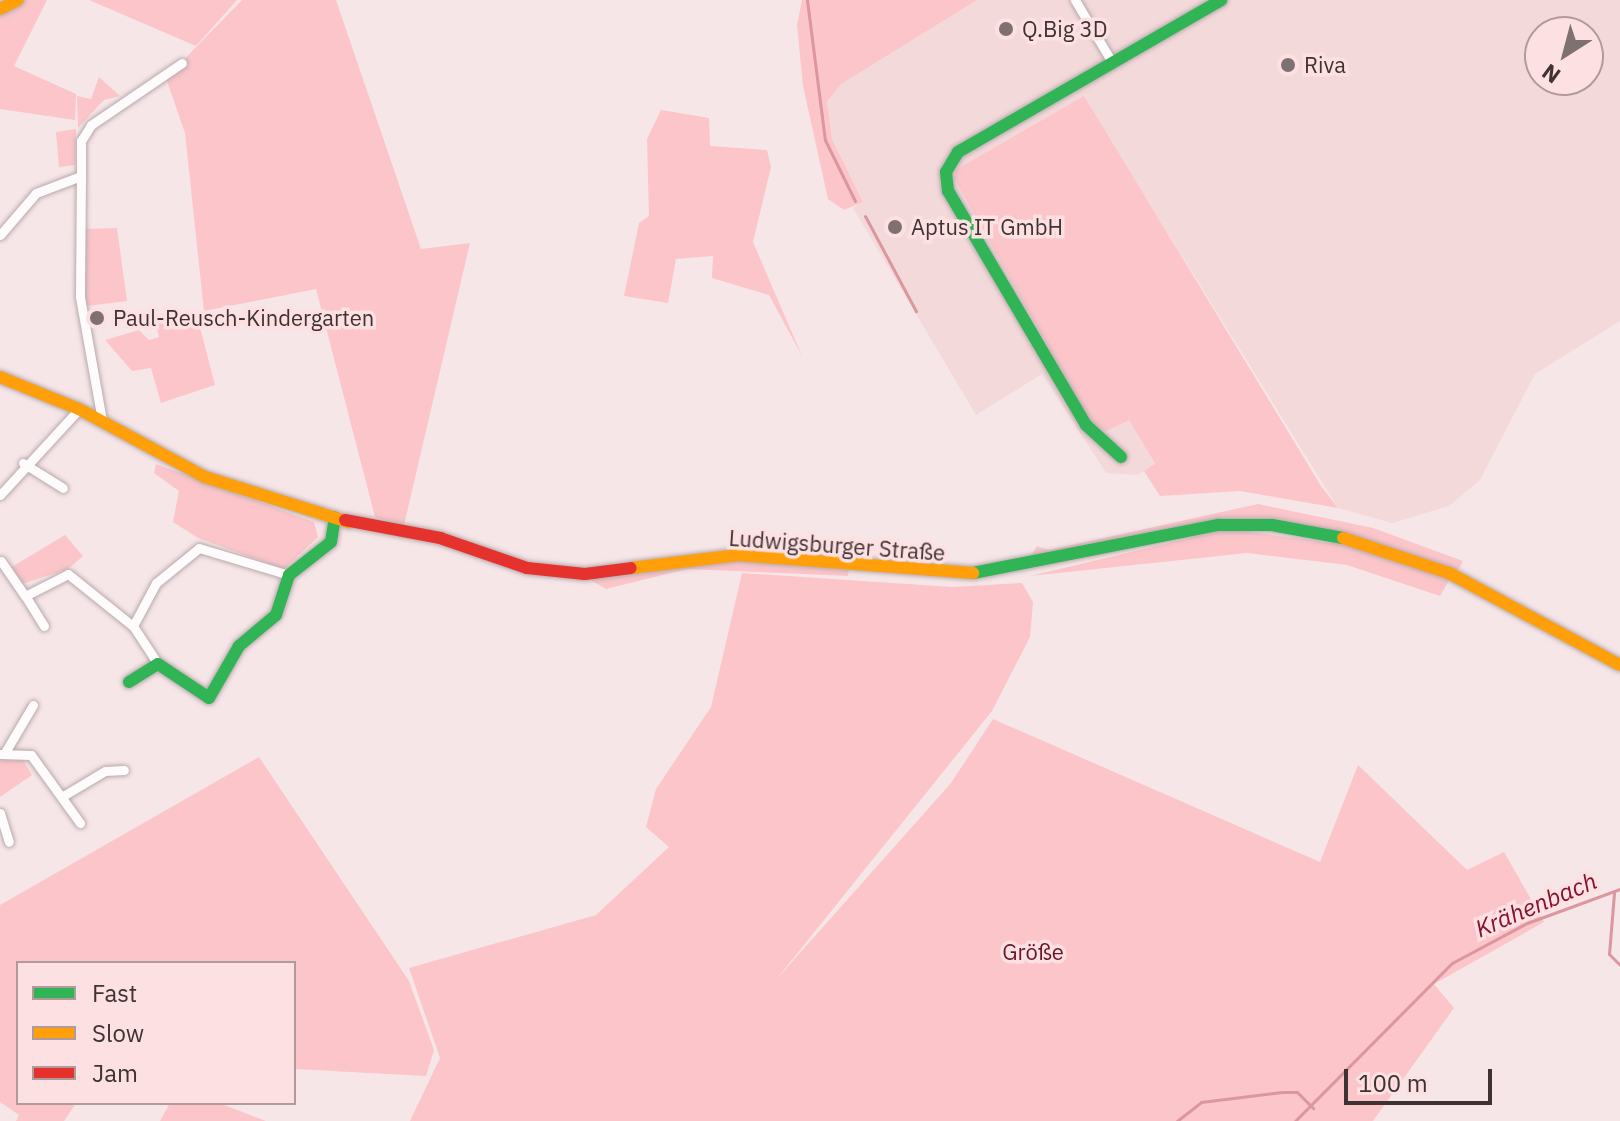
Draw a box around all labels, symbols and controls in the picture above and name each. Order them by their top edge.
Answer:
place label: Q.Big 3D [1022,16,1108,42]
north arrow [1524,16,1604,96]
marker: Q.Big 3D [997,20,1015,38]
place label: Riva [1304,52,1346,78]
marker: Riva [1279,56,1297,74]
text: N [1536,58,1566,91]
place label: Aptus IT GmbH [911,214,1063,240]
marker: Aptus IT GmbH [886,218,904,236]
place label: Paul-Reusch-Kindergarten [113,305,374,331]
marker: Paul-Reusch-Kindergarten [88,309,106,327]
street label: Ludwigsburger Straße [728,524,946,566]
water label: Krähenbach [1471,866,1601,944]
park label: Größe [1002,939,1064,965]
legend [16,961,296,1105]
text: Fast [92,977,137,1009]
text: Slow [92,1017,144,1049]
scale bar [1348,1053,1496,1103]
text: Jam [92,1057,138,1089]
text: 100 m [1358,1067,1428,1099]

